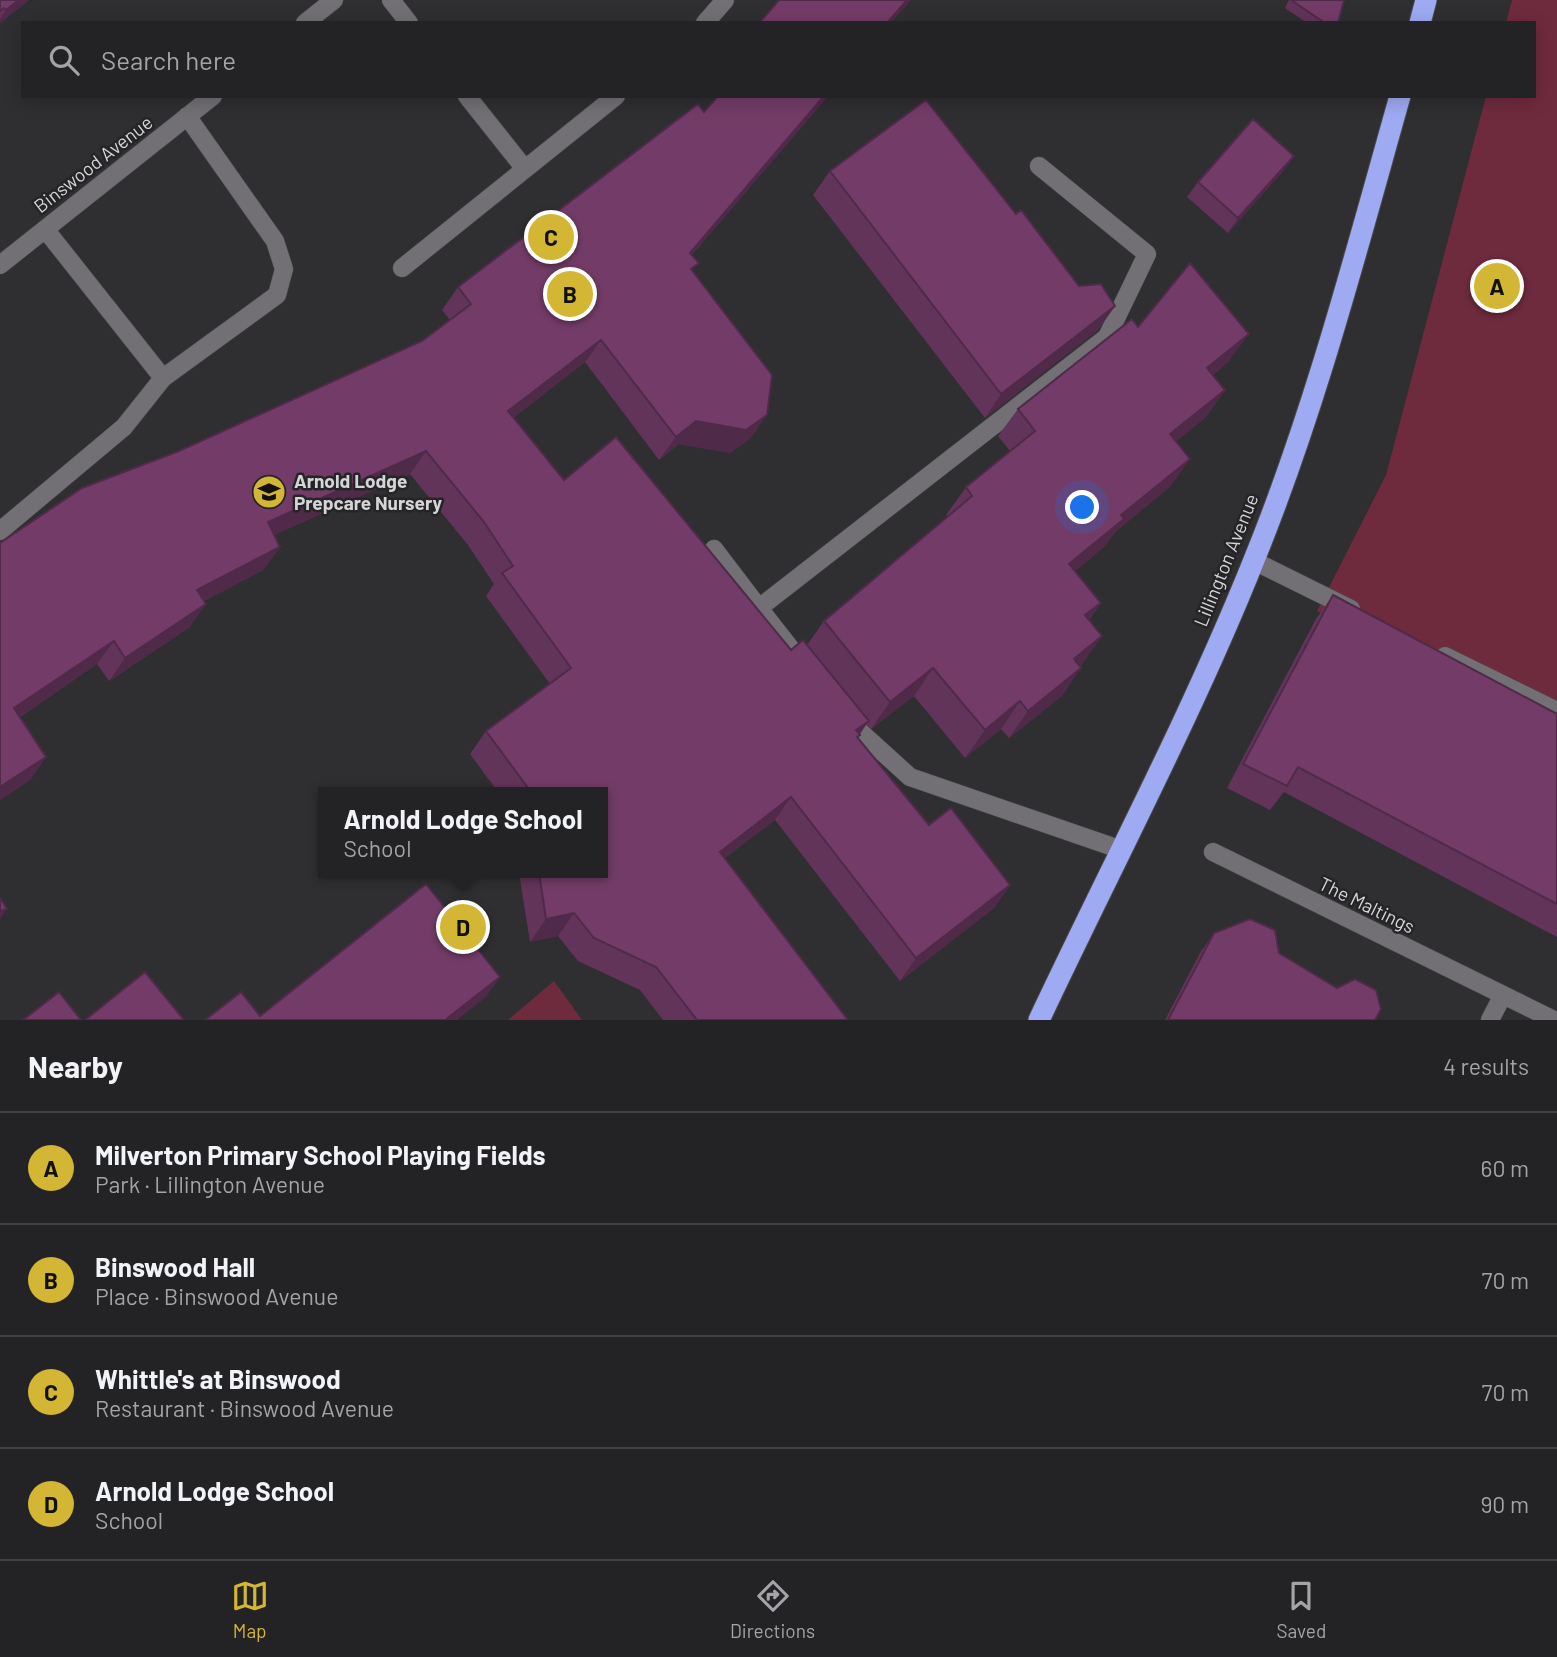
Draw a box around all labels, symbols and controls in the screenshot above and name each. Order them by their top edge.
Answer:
search box [21,21,1536,98]
icon: search [45,41,83,79]
text: Search here [101,44,236,75]
street label: Binswood Avenue [29,110,157,217]
pin: C [528,211,574,263]
pin: A [1474,260,1520,312]
pin: B [547,268,593,320]
place label: Arnold Lodge Prepcare Nursery [294,469,442,514]
school or university icon: Arnold Lodge Prepcare Nursery [250,473,288,511]
your location [1065,490,1099,524]
street label: Lillington Avenue [1188,490,1263,630]
popup [318,787,608,878]
text: Arnold Lodge School [343,803,583,834]
text: School [343,834,411,862]
street label: The Maltings [1316,871,1419,938]
pin: D [440,901,486,953]
text: Nearby [28,1048,123,1084]
text: 4 results [1443,1052,1529,1080]
text: Milverton Primary School Playing Fields [95,1139,546,1170]
text: A [43,1154,59,1182]
text: 60 m [1481,1154,1529,1182]
text: Park · Lillington Avenue [95,1170,325,1198]
text: Binswood Hall [95,1251,255,1282]
text: B [44,1266,58,1294]
text: 70 m [1482,1266,1529,1294]
text: Place · Binswood Avenue [95,1282,338,1310]
text: Whittle's at Binswood [95,1363,341,1394]
text: C [44,1378,58,1406]
text: 70 m [1482,1378,1529,1406]
text: Restaurant · Binswood Avenue [95,1394,394,1422]
text: Arnold Lodge School [95,1475,334,1506]
text: D [44,1490,58,1518]
text: 90 m [1480,1490,1529,1518]
text: School [95,1506,163,1534]
tab: Map [231,1577,269,1642]
tab: Directions [730,1577,815,1642]
tab: Saved [1276,1577,1326,1642]

